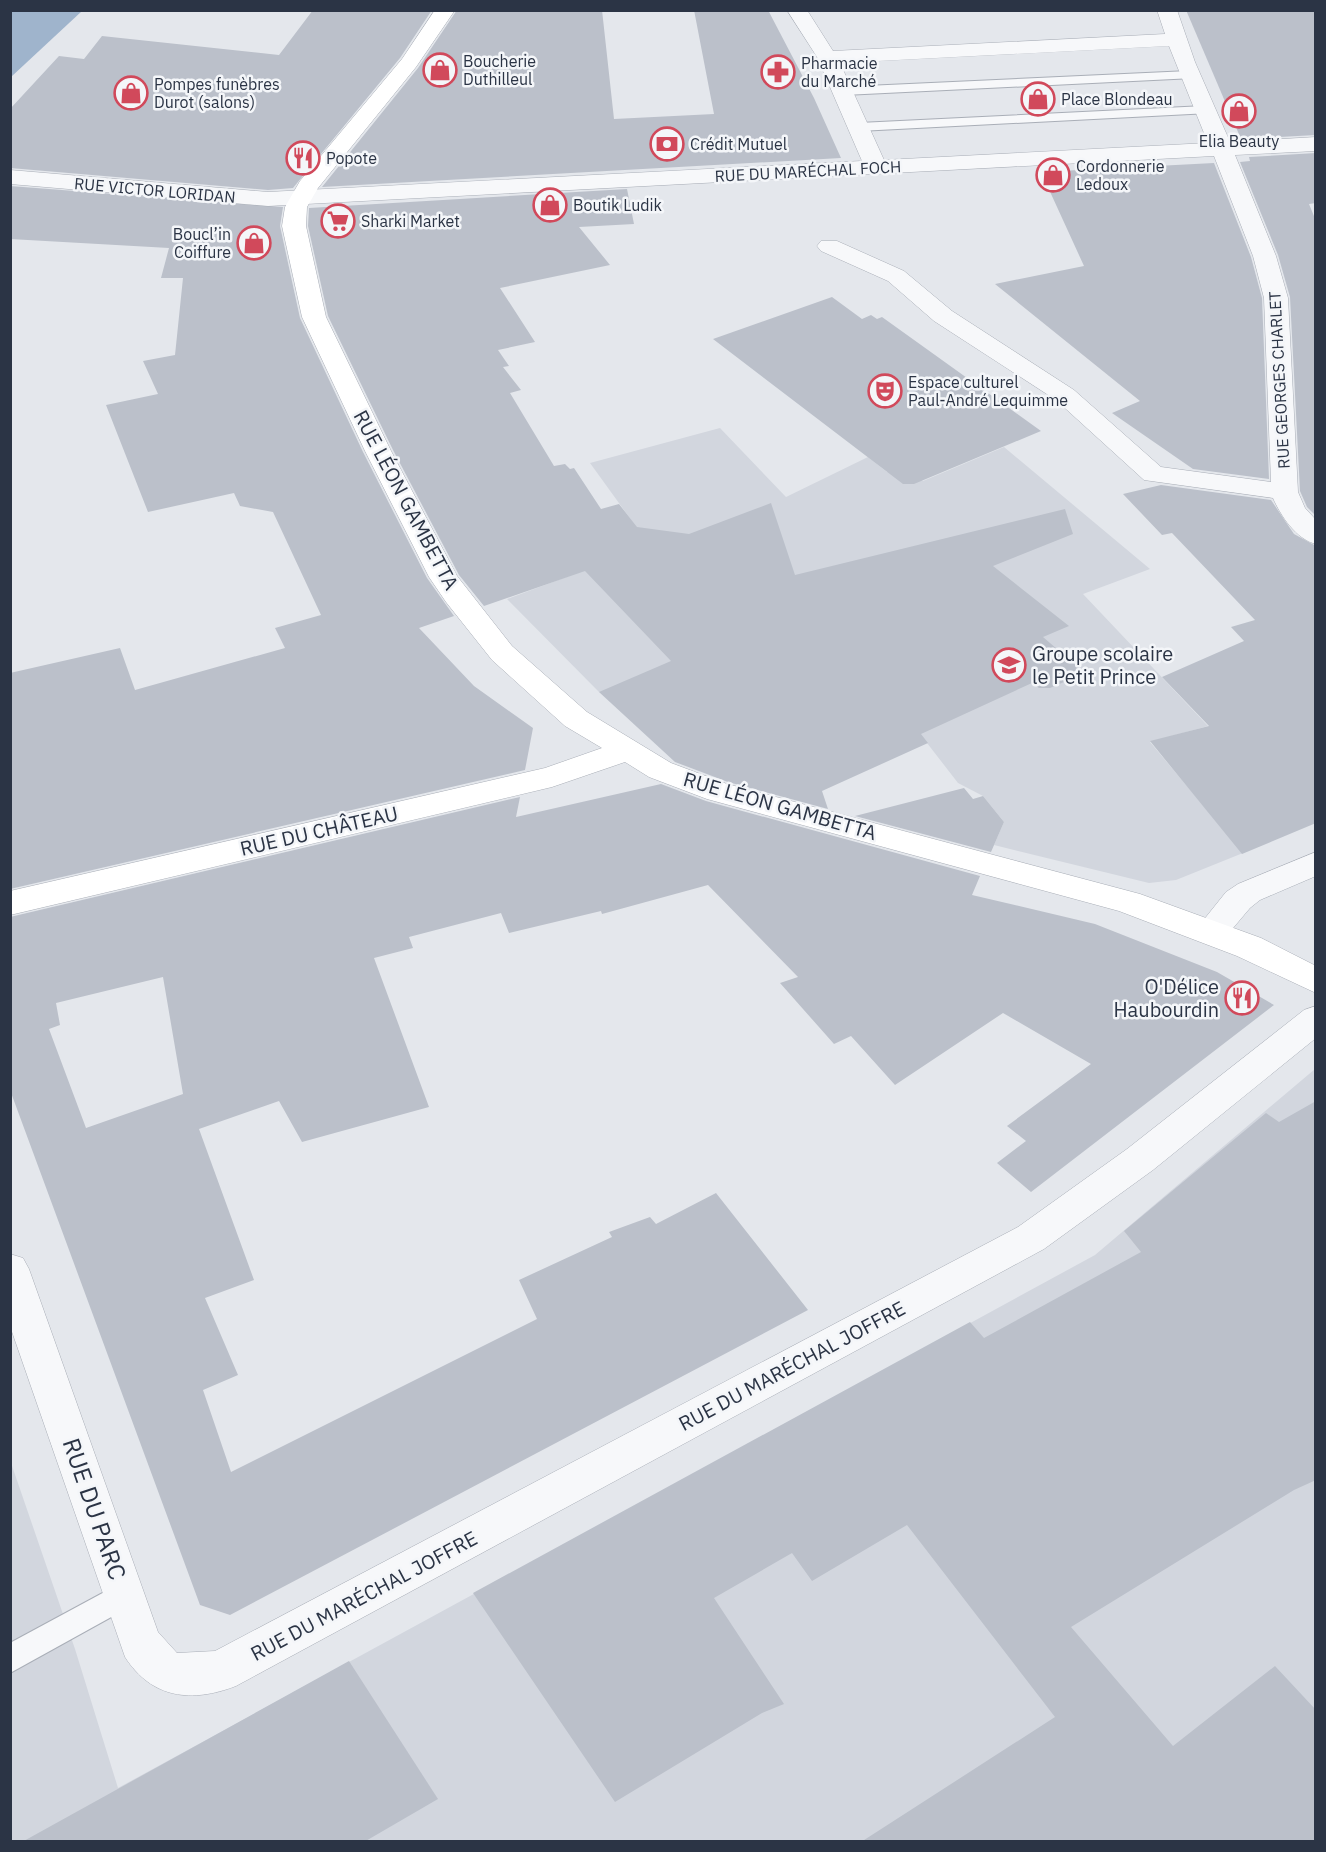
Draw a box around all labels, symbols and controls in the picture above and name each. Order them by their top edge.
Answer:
place label: Boucherie Duthilleul [463,51,536,89]
shop icon: Boucherie Duthilleul [422,52,458,88]
place label: Pharmacie du Marché [801,53,878,91]
pharmacy icon: Pharmacie du Marché [760,54,796,90]
place label: Pompes funèbres Durot (salons) [154,74,280,112]
shop icon: Pompes funèbres Durot (salons) [113,75,149,111]
shop icon: Place Blondeau [1020,81,1056,117]
place label: Place Blondeau [1061,89,1173,109]
shop icon: Elia Beauty [1221,93,1257,129]
bank icon: Crédit Mutuel [649,126,685,162]
place label: Elia Beauty [1199,131,1279,151]
place label: Crédit Mutuel [690,134,787,154]
restaurant icon: Popote [285,140,321,176]
place label: Popote [326,148,377,168]
street label: RUE DU MARÉCHAL FOCH [714,155,902,186]
place label: Cordonnerie Ledoux [1076,156,1165,194]
shop icon: Cordonnerie Ledoux [1035,157,1071,193]
street label: RUE VICTOR LORIDAN [73,173,237,207]
shop icon: Boutik Ludik [532,187,568,223]
place label: Boutik Ludik [573,195,663,215]
supermarket icon: Sharki Market [320,203,356,239]
place label: Sharki Market [361,211,460,231]
place label: Boucl’in Coiffure [173,224,231,262]
shop icon: Boucl’in Coiffure [236,225,272,261]
street label: RUE GEORGES CHARLET [1264,291,1294,469]
place label: Espace culturel Paul-André Lequimme [908,372,1068,410]
theatre icon: Espace culturel Paul-André Lequimme [867,373,903,409]
street label: RUE LÉON GAMBETTA [348,405,465,594]
place label: Groupe scolaire le Petit Prince [1032,640,1173,690]
school or university icon: Groupe scolaire le Petit Prince [991,647,1027,683]
street label: RUE LÉON GAMBETTA [680,765,880,846]
street label: RUE DU CHÂTEAU [237,799,401,862]
place label: O'Délice Haubourdin [1113,973,1219,1023]
restaurant icon: O'Délice Haubourdin [1224,980,1260,1016]
street label: RUE DU MARÉCHAL JOFFRE [674,1294,910,1437]
street label: RUE DU PARC [56,1434,134,1584]
street label: RUE DU MARÉCHAL JOFFRE [246,1524,482,1667]

